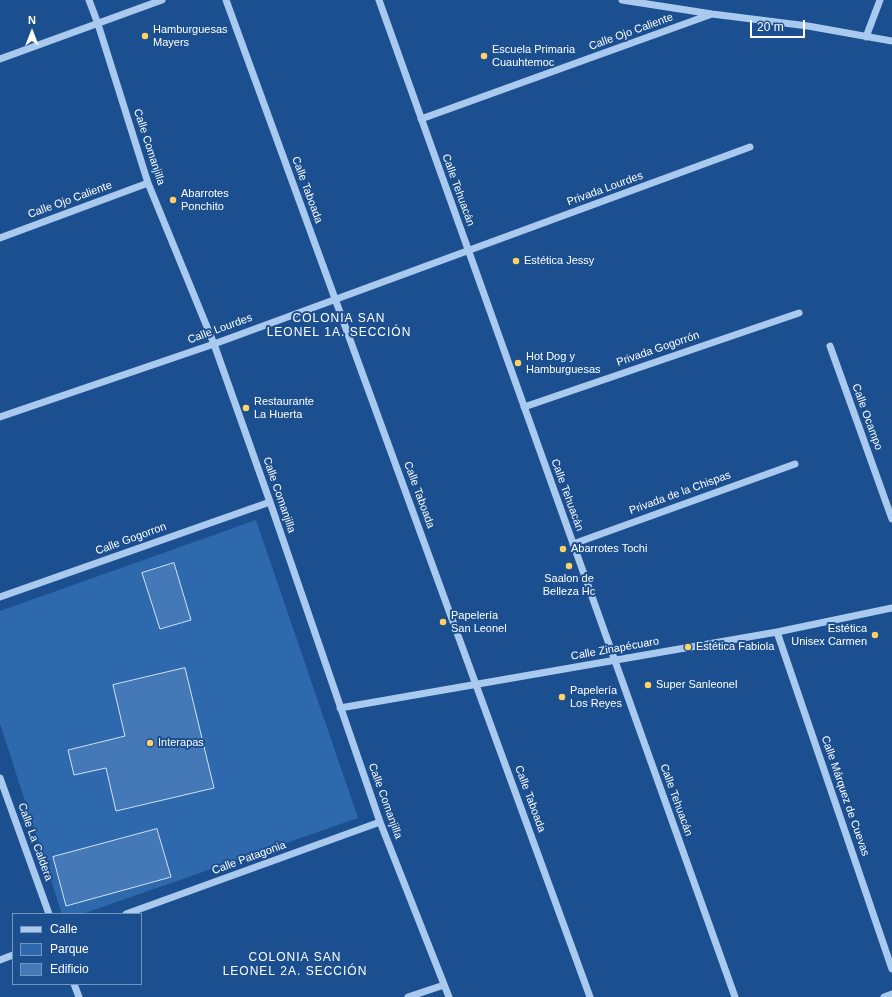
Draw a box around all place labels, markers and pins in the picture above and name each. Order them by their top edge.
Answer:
place label: Hamburguesas Mayers [153,23,228,49]
marker: Hamburguesas Mayers [140,31,150,41]
place label: Escuela Primaria Cuauhtemoc [492,43,575,69]
marker: Escuela Primaria Cuauhtemoc [479,51,489,61]
place label: Abarrotes Ponchito [181,187,229,213]
marker: Abarrotes Ponchito [168,195,178,205]
place label: Estética Jessy [524,254,594,268]
marker: Estética Jessy [511,256,521,266]
place label: Hot Dog y Hamburguesas [526,350,601,376]
marker: Hot Dog y Hamburguesas [513,358,523,368]
place label: Restaurante La Huerta [254,395,314,421]
marker: Restaurante La Huerta [241,403,251,413]
place label: Abarrotes Tochi [571,542,647,556]
marker: Abarrotes Tochi [558,544,568,554]
marker: Saalon de Belleza Hc [564,561,574,571]
place label: Saalon de Belleza Hc [543,572,595,598]
place label: Papelería San Leonel [451,609,507,635]
marker: Papelería San Leonel [438,617,448,627]
place label: Estética Unisex Carmen [791,622,867,648]
marker: Estética Unisex Carmen [870,630,880,640]
place label: Estética Fabiola [696,640,774,654]
marker: Estética Fabiola [683,642,693,652]
place label: Super Sanleonel [656,678,737,692]
marker: Super Sanleonel [643,680,653,690]
place label: Papelería Los Reyes [570,684,622,710]
marker: Papelería Los Reyes [557,692,567,702]
place label: Interapas [158,736,204,750]
marker: Interapas [145,738,155,748]

